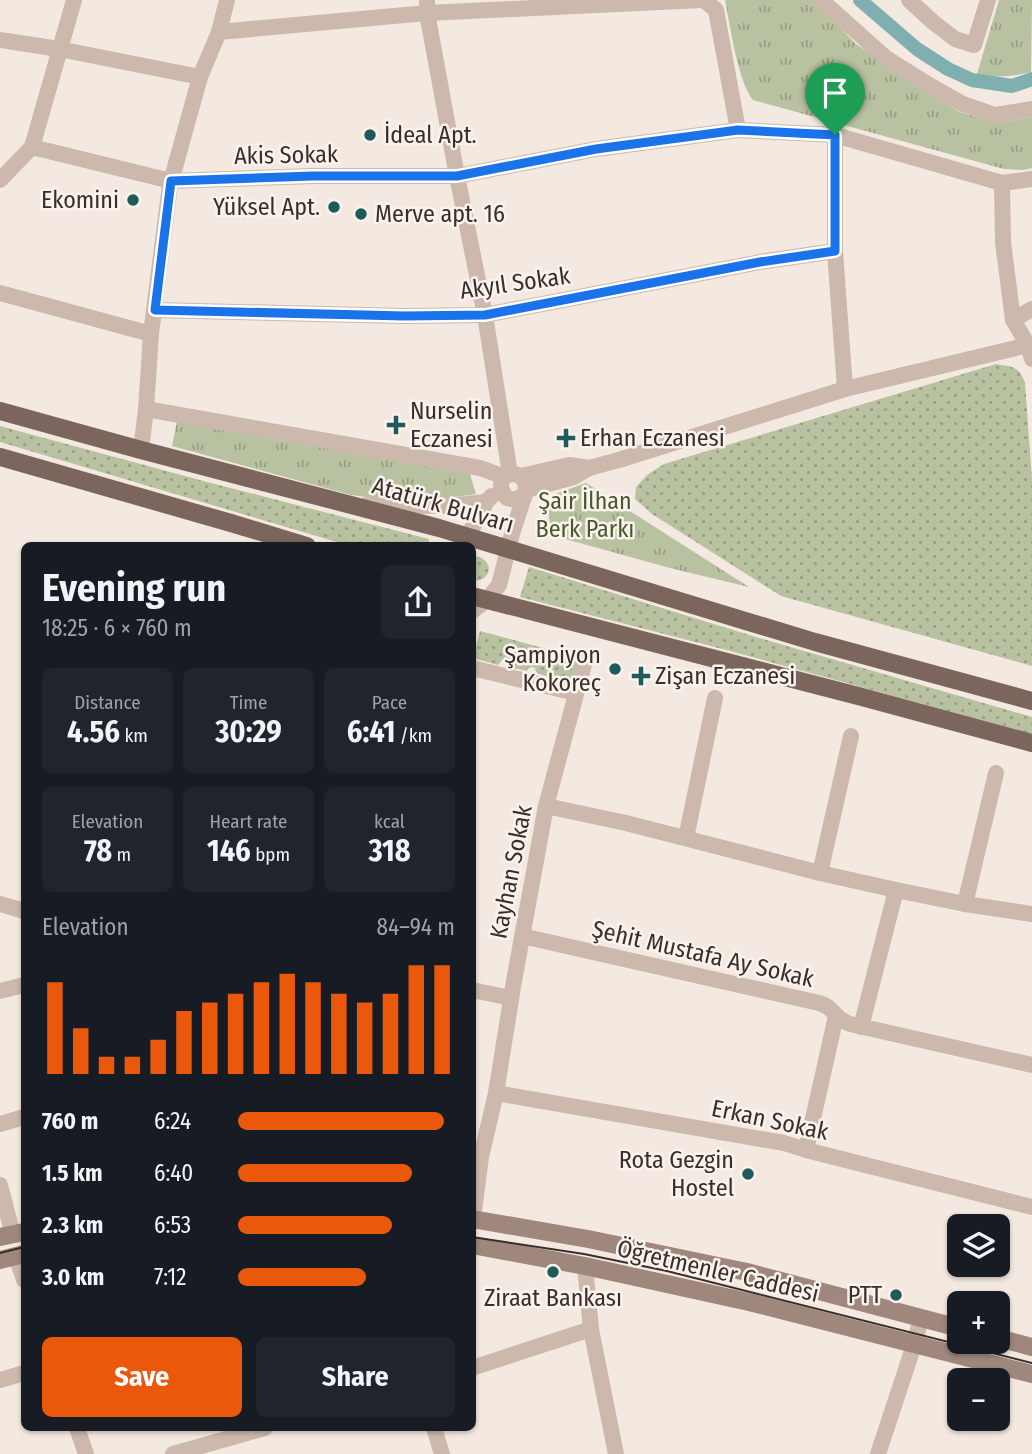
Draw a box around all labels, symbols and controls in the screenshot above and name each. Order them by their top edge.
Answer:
pin [805,63,865,135]
icon: arrive [816,74,854,112]
place label: İdeal Apt. [384,121,477,149]
marker: İdeal Apt. [362,127,378,143]
street label: Akis Sokak [234,140,339,170]
place label: Ekomini [41,186,119,214]
marker: Ekomini [125,192,141,208]
place label: Yüksel Apt. [213,193,320,221]
marker: Yüksel Apt. [326,199,342,215]
place label: Merve apt. 16 [375,200,505,228]
marker: Merve apt. 16 [353,206,369,222]
street label: Akyıl Sokak [458,261,573,305]
place label: Nurselin Eczanesi [410,397,493,453]
marker: Nurselin Eczanesi [388,417,404,433]
place label: Erhan Eczanesi [580,424,725,452]
marker: Erhan Eczanesi [558,430,574,446]
street label: Atatürk Bulvarı [369,471,517,539]
park label: Şair İlhan Berk Parkı [536,487,634,543]
text: Evening run [42,565,226,611]
button: share [381,565,455,639]
text: 18:25 · 6 × 760 m [42,614,192,642]
place label: Şampiyon Kokoreç [504,641,601,697]
marker: Şampiyon Kokoreç [607,661,623,677]
place label: Zişan Eczanesi [655,662,795,690]
marker: Zişan Eczanesi [633,668,649,684]
text: Distance [74,691,141,714]
text: Time [230,691,267,714]
text: Pace [372,691,407,714]
text: 4.56 [67,714,120,750]
text: 30:29 [215,714,282,750]
text: 6:41 [347,714,395,750]
text: km [120,724,148,747]
text: /km [395,724,432,747]
street label: Kayhan Sokak [484,802,538,941]
text: Elevation [72,810,143,833]
text: Heart rate [209,810,288,833]
text: kcal [374,810,405,833]
text: 78 [84,833,112,869]
text: 146 [207,833,251,869]
text: 318 [368,833,411,869]
text: m [112,843,131,866]
text: bpm [251,843,290,866]
text: Elevation [42,913,129,941]
text: 84–94 m [376,913,455,941]
street label: Şehit Mustafa Ay Sokak [589,915,817,993]
street label: Erkan Sokak [709,1094,832,1146]
text: 760 m [42,1107,98,1135]
text: 6:24 [154,1107,191,1135]
place label: Rota Gezgin Hostel [619,1146,734,1202]
text: 1.5 km [42,1159,103,1187]
text: 6:40 [154,1159,193,1187]
marker: Rota Gezgin Hostel [740,1166,756,1182]
text: 2.3 km [42,1211,103,1239]
text: 6:53 [154,1211,191,1239]
map controls [947,1214,1010,1431]
button: layers [947,1214,1010,1277]
street label: Öğretmenler Caddesi [614,1234,822,1308]
text: 3.0 km [42,1263,104,1291]
text: 7:12 [154,1263,186,1291]
marker: Ziraat Bankası [545,1264,561,1280]
place label: PTT [848,1281,882,1309]
place label: Ziraat Bankası [484,1284,622,1312]
marker: PTT [888,1287,904,1303]
button: + [947,1291,1010,1354]
button: Save [42,1337,242,1417]
button: Share [256,1337,455,1417]
button: − [947,1368,1010,1431]

